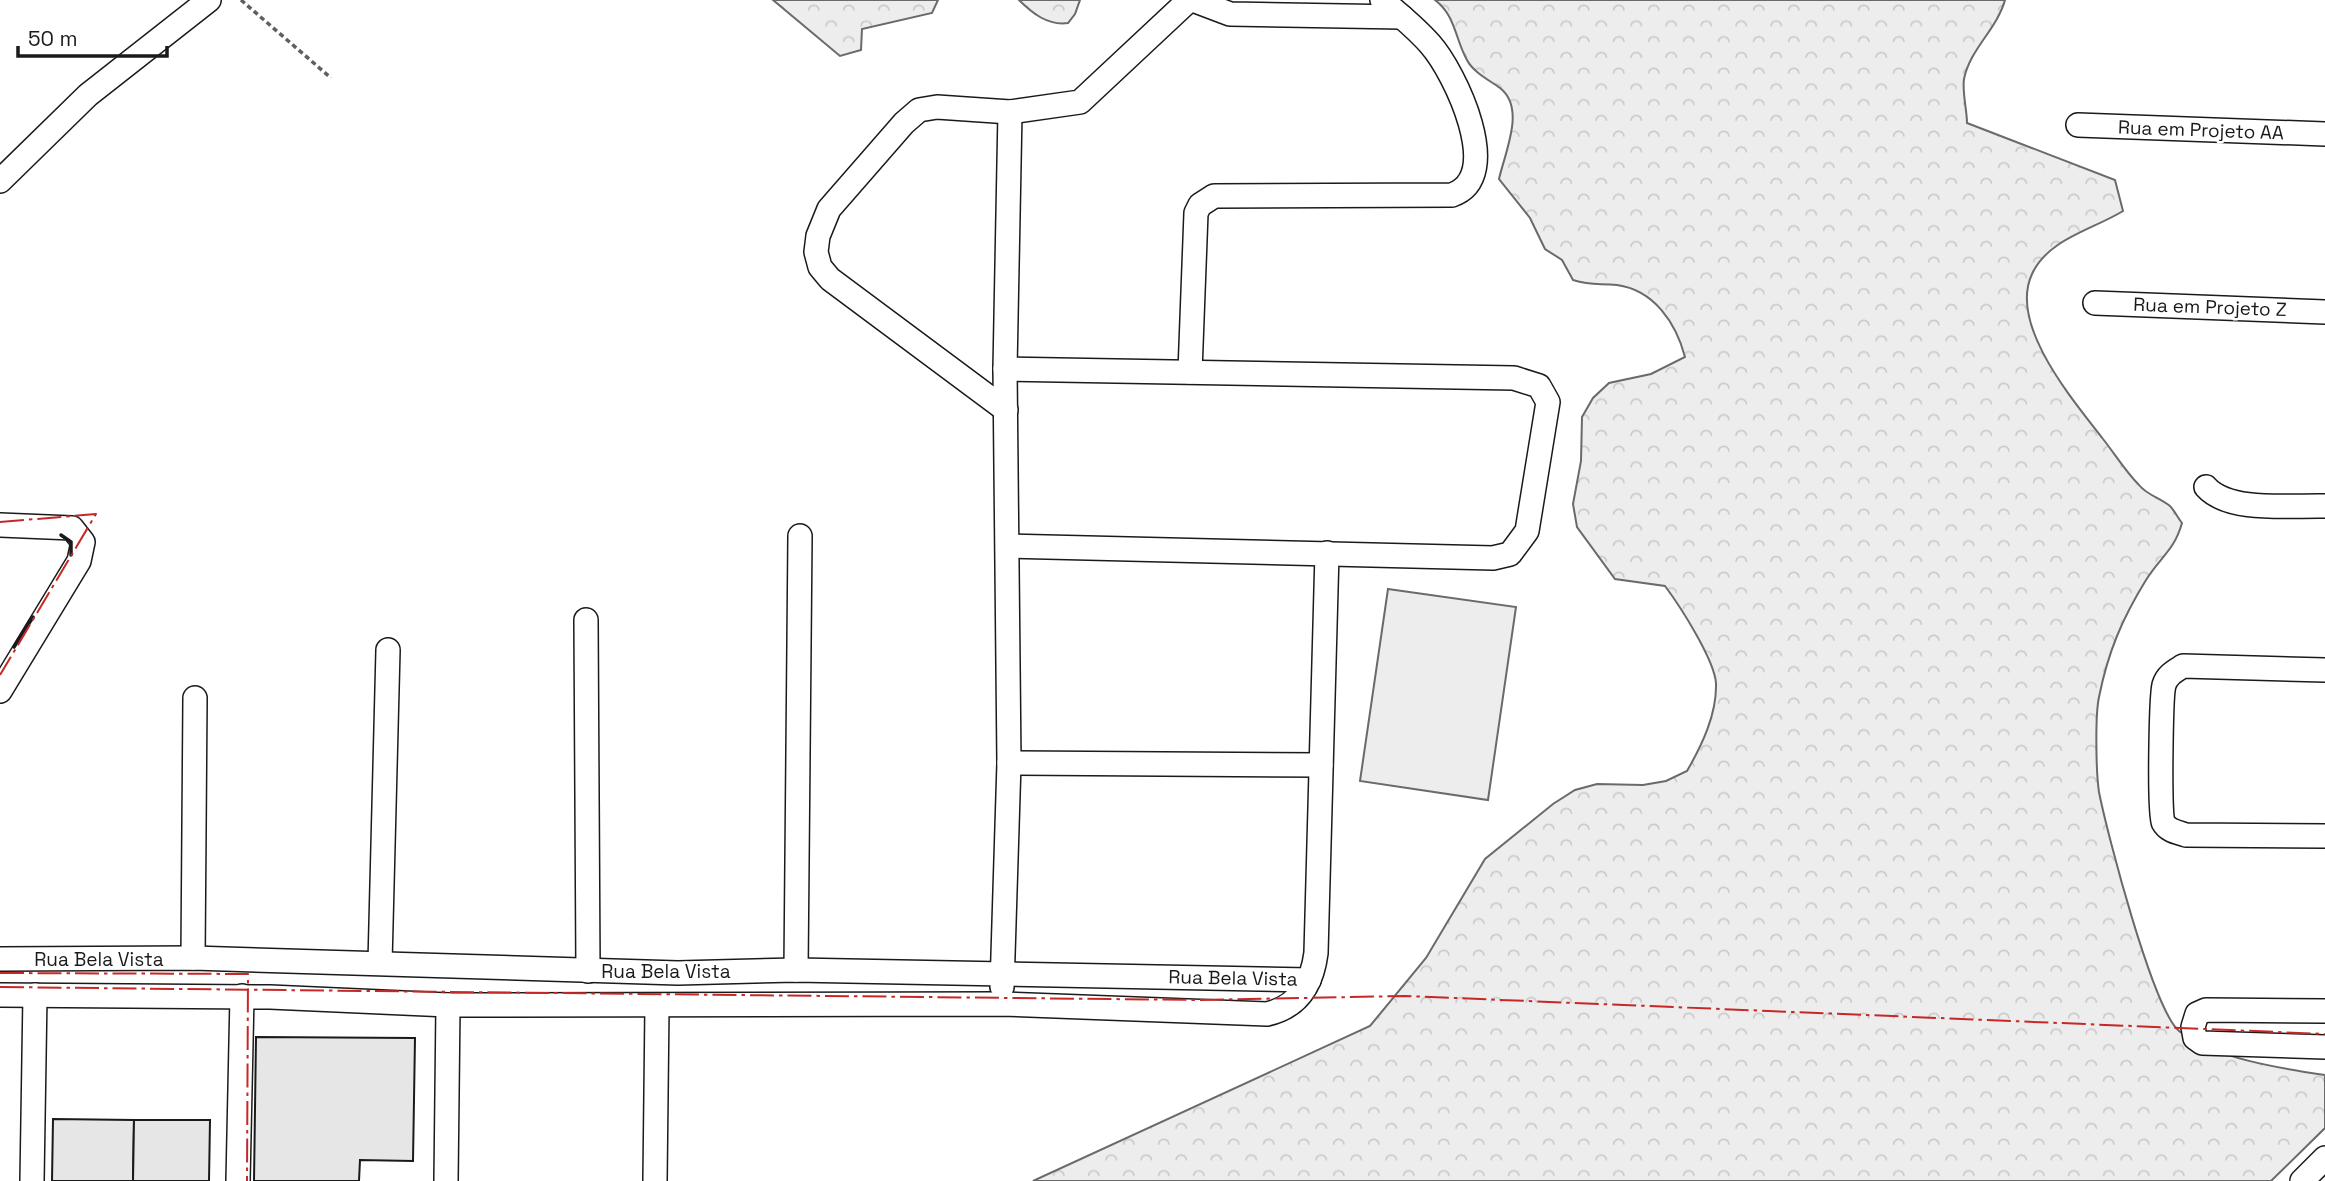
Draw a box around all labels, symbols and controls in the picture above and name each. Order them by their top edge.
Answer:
scale bar [18,14,166,58]
text: 50 m [28,25,78,52]
street label: Rua em Projeto AA [2118,115,2284,145]
street label: Rua em Projeto Z [2133,292,2287,322]
street label: Rua Bela Vista [34,947,164,972]
street label: Rua Bela Vista [601,959,731,984]
street label: Rua Bela Vista [1168,964,1298,992]

